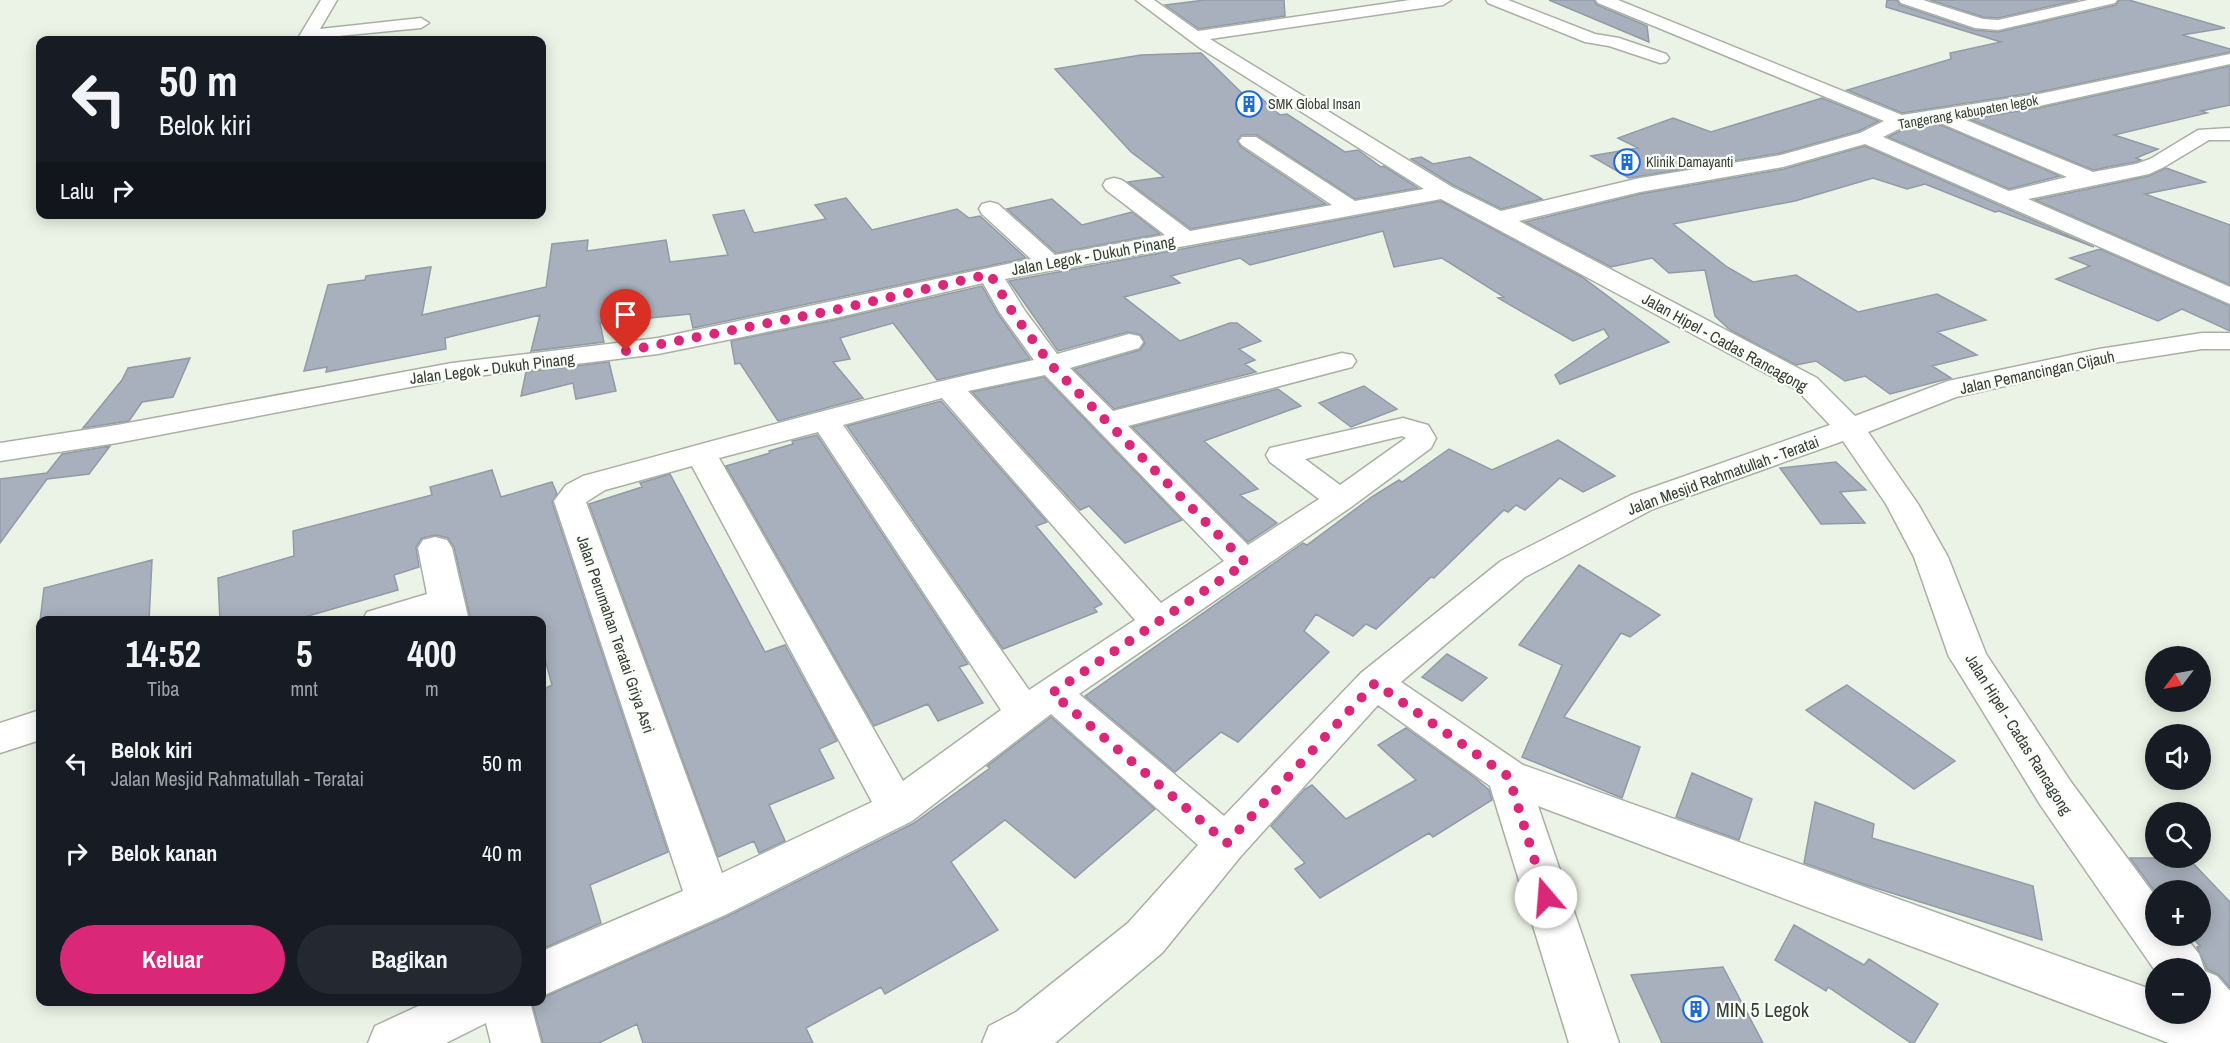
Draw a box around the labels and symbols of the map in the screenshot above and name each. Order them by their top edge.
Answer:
building icon: SMK Global Insan [1234,89,1264,119]
street label: Tangerang kabupaten legok [1897,91,2040,133]
place label: SMK Global Insan [1268,95,1361,113]
building icon: Klinik Damayanti [1612,147,1642,177]
place label: Klinik Damayanti [1646,153,1733,171]
street label: Jalan Legok - Dukuh Pinang [1010,230,1177,280]
street label: Jalan Hipel - Cadas Rancagong [1638,287,1812,397]
pin [600,289,651,351]
street label: Jalan Pemancingan Cijauh [1958,345,2116,399]
street label: Jalan Legok - Dukuh Pinang [408,347,576,389]
street label: Jalan Mesjid Rahmatullah - Teratai [1624,430,1822,520]
street label: Jalan Perumahan Teratai Griya Asri [572,532,660,736]
north arrow [2145,646,2211,712]
street label: Jalan Hipel - Cadas Rancagong [1960,649,2078,819]
position arrow [1514,865,1578,929]
building icon: MIN 5 Legok [1681,994,1711,1024]
place label: MIN 5 Legok [1716,996,1810,1023]

